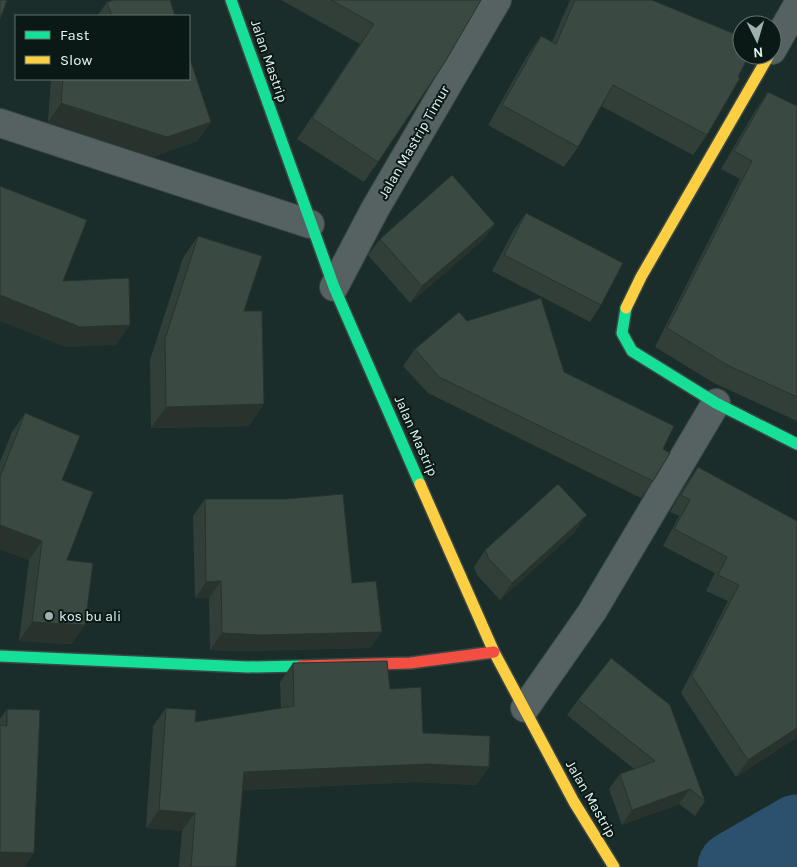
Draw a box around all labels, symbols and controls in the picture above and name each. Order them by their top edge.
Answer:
legend [15,15,190,80]
north arrow [732,15,782,65]
street label: Jalan Mastrip [247,17,291,105]
text: Fast [60,26,90,44]
text: N [752,44,764,61]
text: Slow [60,51,92,69]
street label: Jalan Mastrip Timur [375,82,454,201]
street label: Jalan Mastrip [391,393,441,479]
place label: kos bu ali [59,608,121,625]
marker: kos bu ali [43,610,55,622]
street label: Jalan Mastrip [562,757,620,841]

